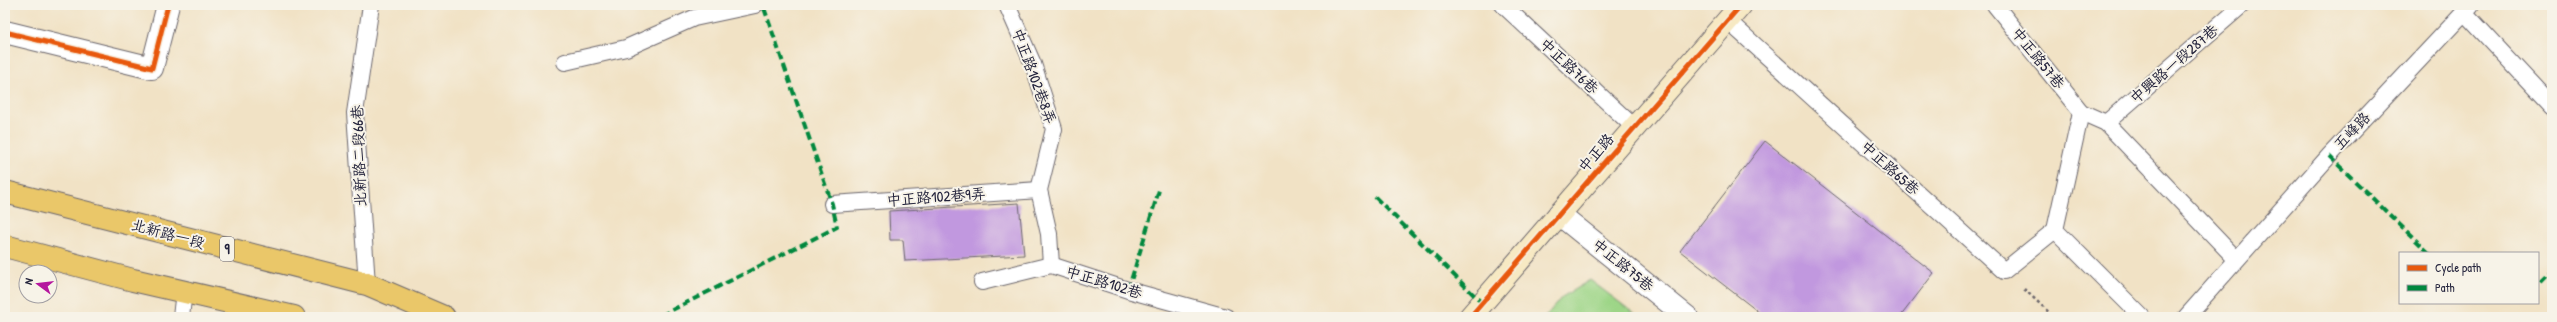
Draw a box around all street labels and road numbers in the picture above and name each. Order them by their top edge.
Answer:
street label: 中興路一段287巷 [2125,19,2222,108]
street label: 中正路57巷 [2007,22,2070,93]
street label: 中正路102巷8弄 [1007,25,1062,127]
street label: 中正路76巷 [1535,33,1603,98]
street label: 北新路二段66巷 [346,105,371,207]
street label: 五峰路 [2329,107,2375,154]
street label: 中正路 [1573,129,1618,177]
street label: 中正路65巷 [1856,136,1924,200]
street label: 中正路102巷9弄 [886,183,986,210]
street label: 北新路一段 [129,214,207,253]
street label: 中正路75巷 [1588,233,1659,296]
road number: 9 [220,237,234,261]
street label: 中正路102巷 [1063,260,1145,303]

